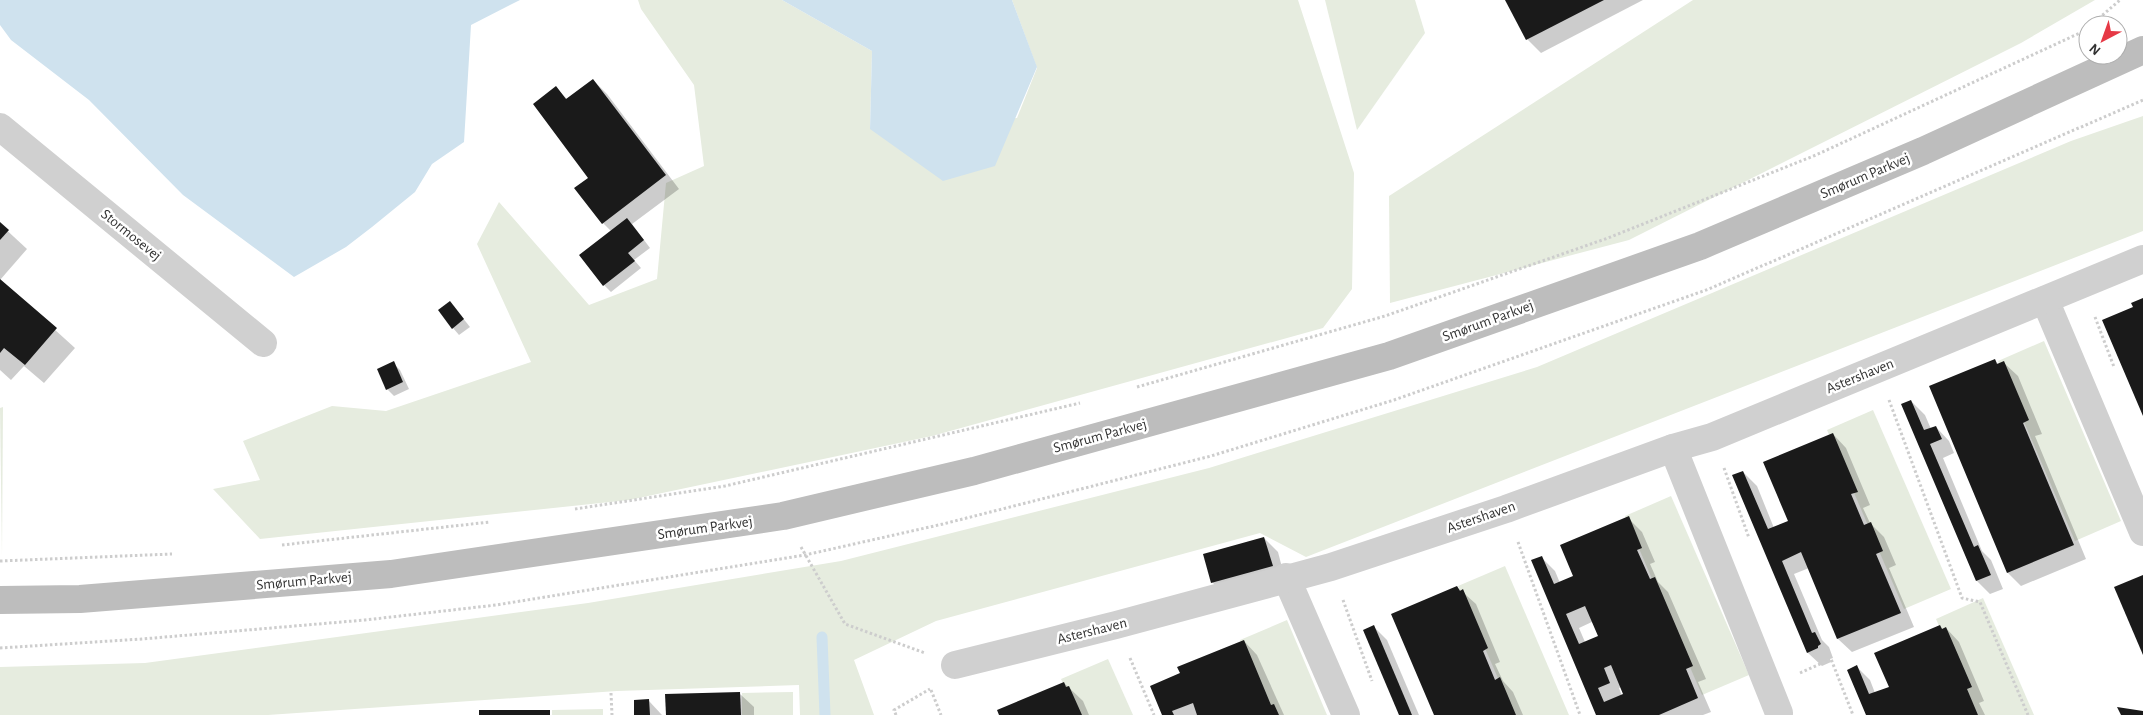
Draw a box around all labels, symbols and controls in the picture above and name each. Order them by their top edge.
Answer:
north arrow [2078,15,2128,65]
text: N [2087,41,2103,58]
street label: Smørum Parkvej [1818,150,1912,202]
street label: Stormosevej [98,206,164,264]
street label: Smørum Parkvej [1440,298,1536,344]
street label: Astershaven [1824,356,1896,396]
street label: Smørum Parkvej [1052,416,1148,456]
street label: Astershaven [1445,498,1517,536]
street label: Smørum Parkvej [656,514,754,542]
street label: Smørum Parkvej [256,569,352,593]
street label: Astershaven [1056,615,1128,647]

